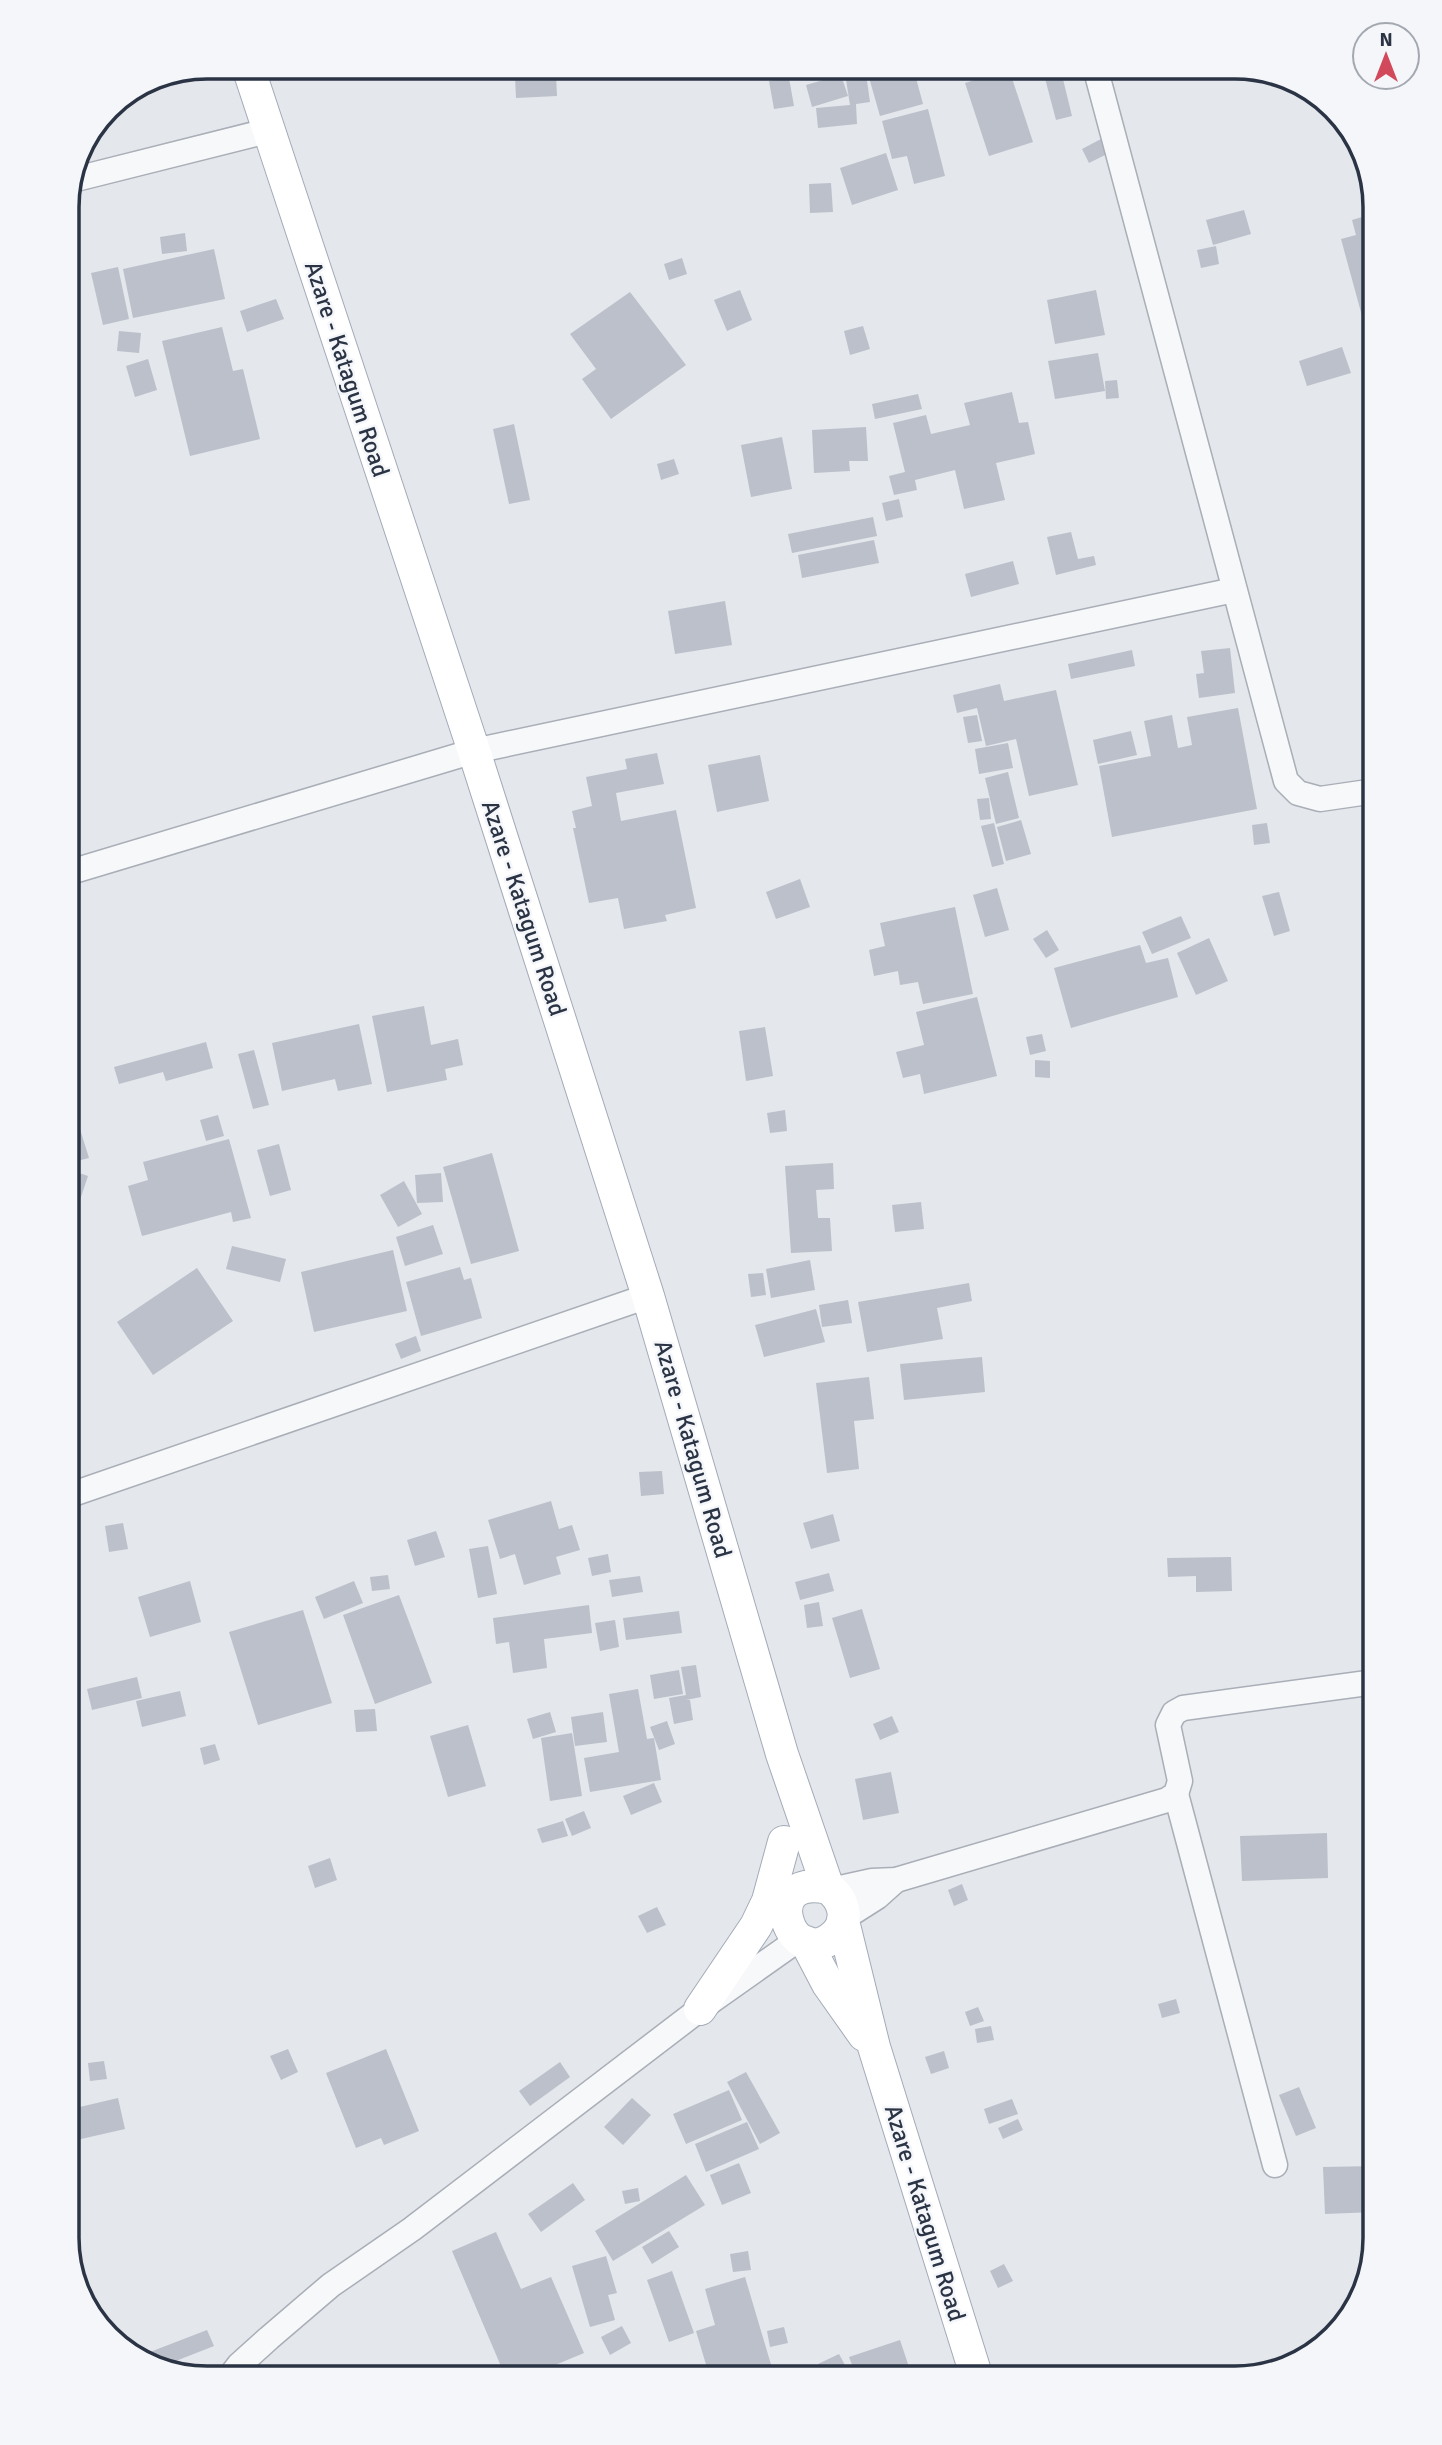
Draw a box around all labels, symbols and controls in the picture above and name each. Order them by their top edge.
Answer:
north arrow [1351,21,1421,91]
text: N [1379,28,1393,52]
street label: Azare - Katagum Road [298,257,396,481]
street label: Azare - Katagum Road [475,796,573,1020]
street label: Azare - Katagum Road [648,1337,738,1561]
street label: Azare - Katagum Road [878,2101,972,2325]

